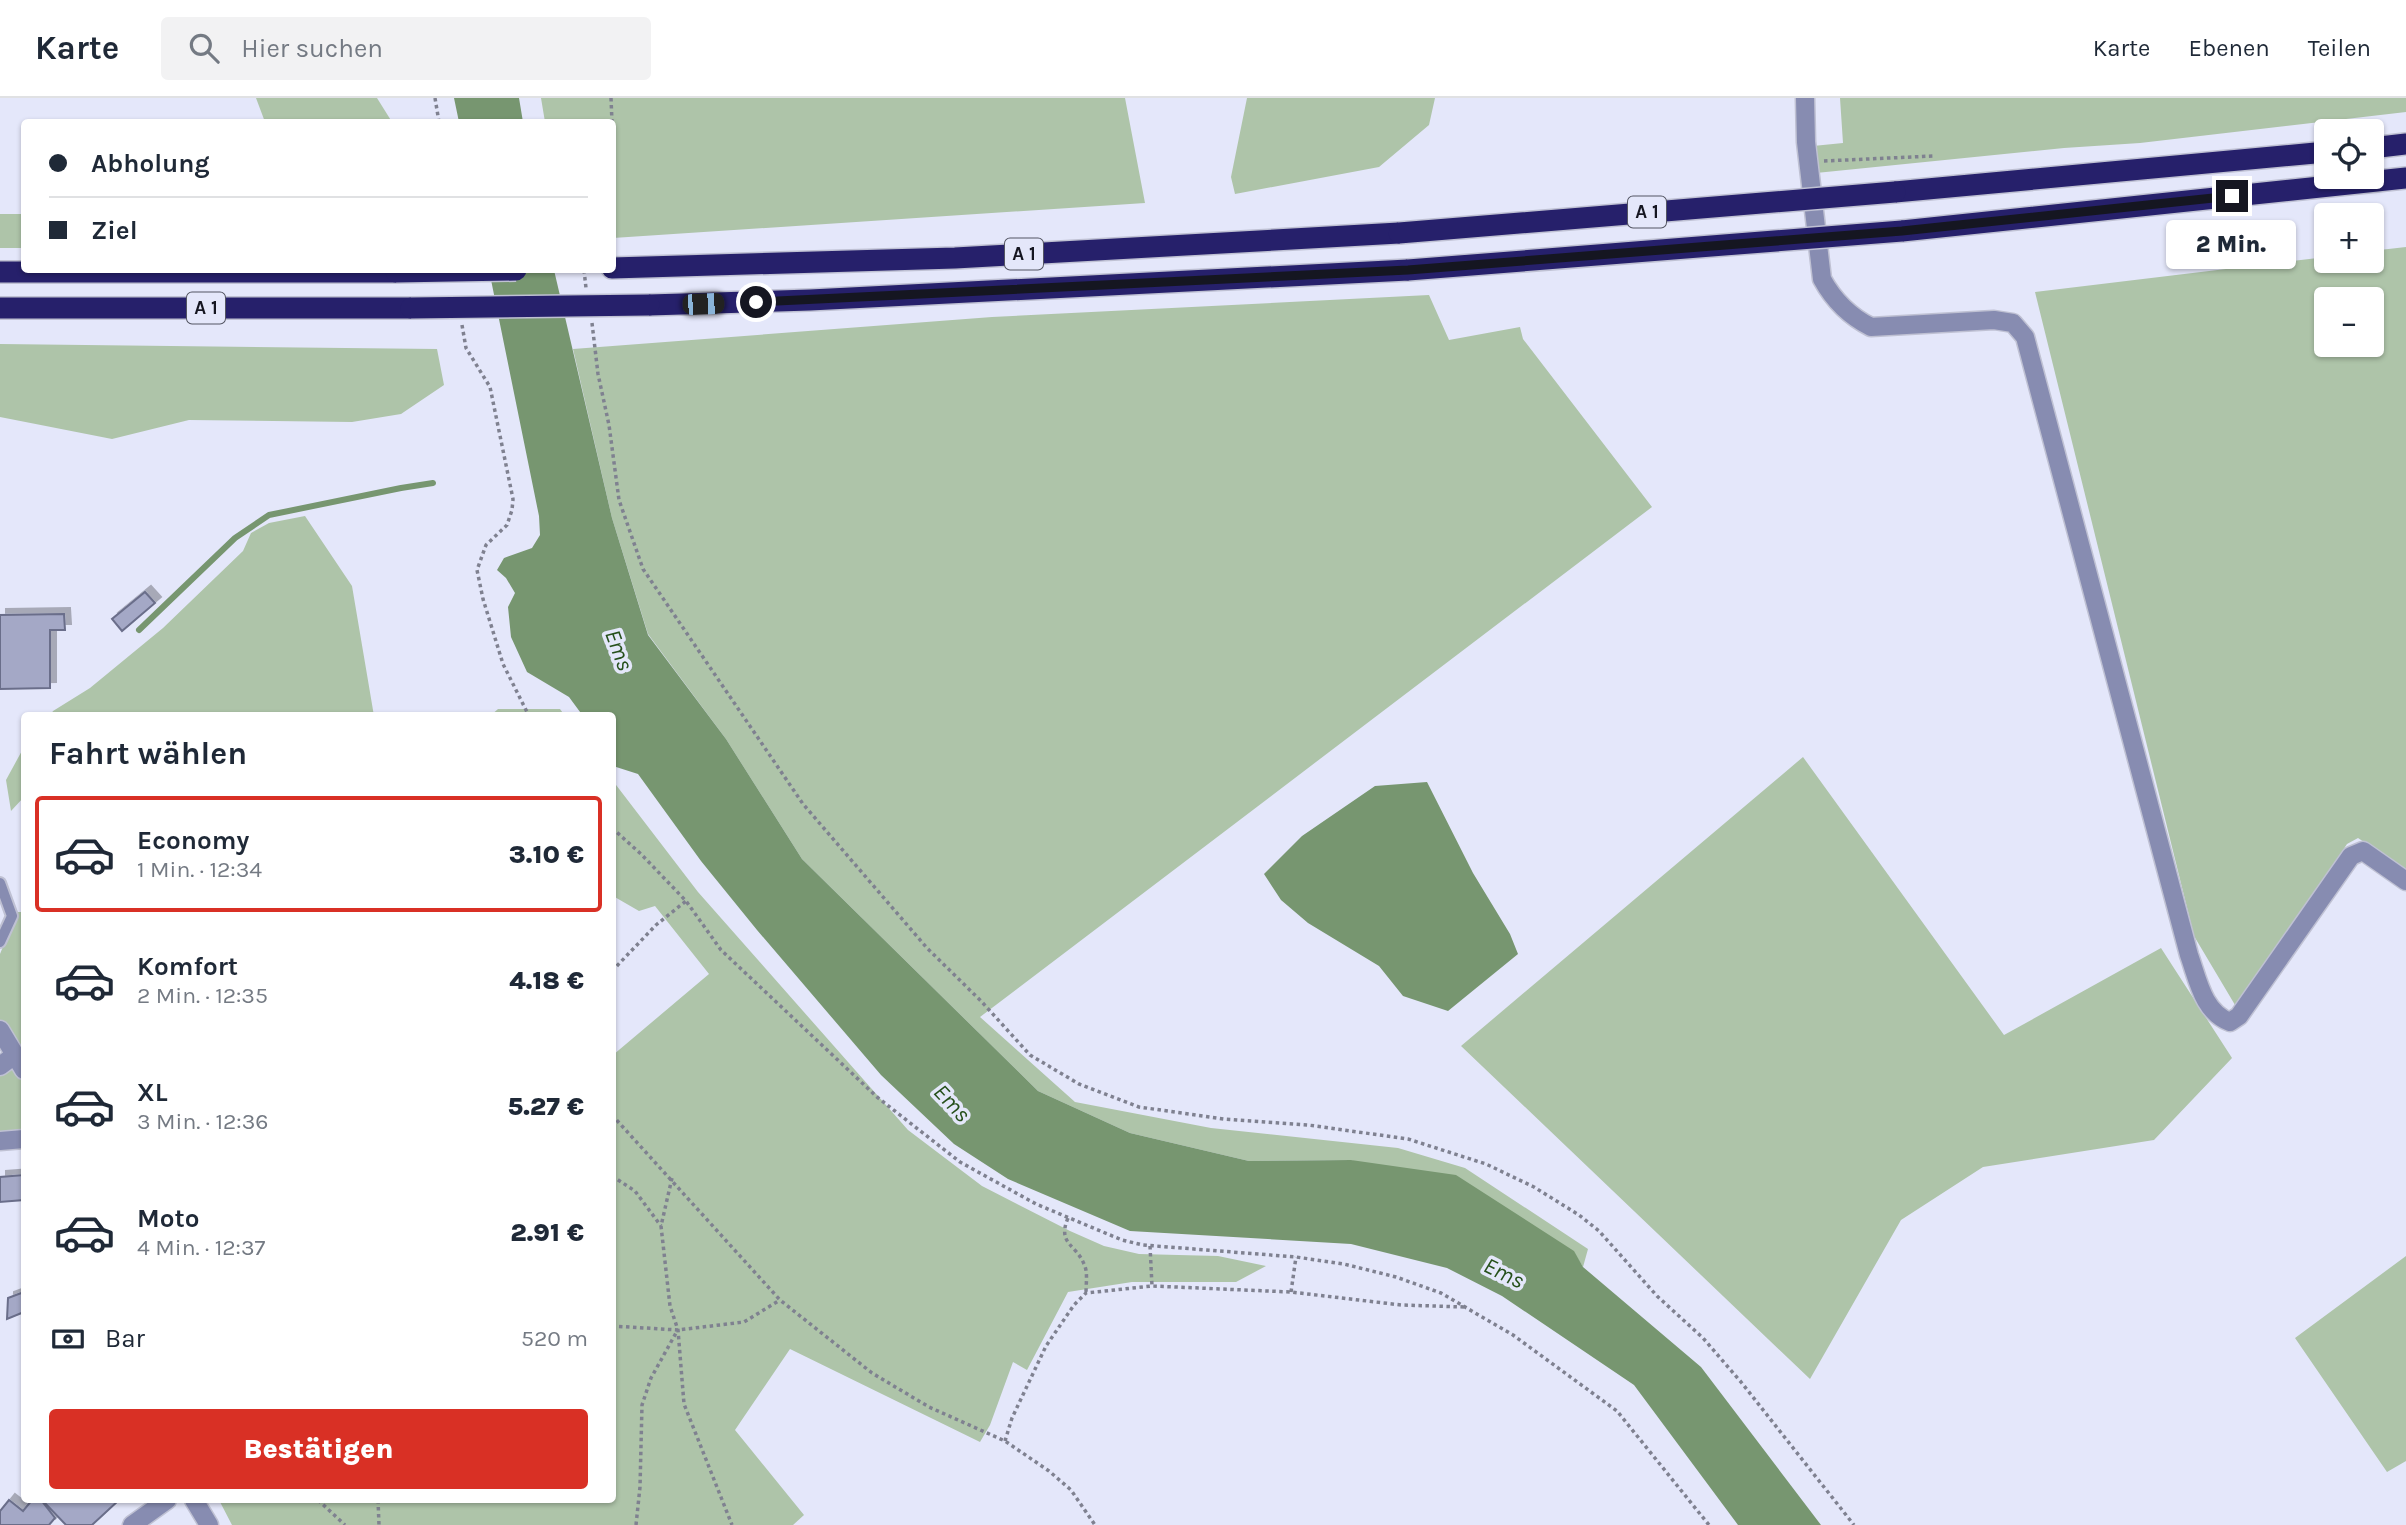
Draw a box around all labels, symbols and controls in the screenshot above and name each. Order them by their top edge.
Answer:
search box [161,17,651,80]
text: Karte [35,29,119,67]
icon: search [185,29,223,67]
text: Hier suchen [241,33,383,64]
text: Karte [2093,34,2150,62]
text: Ebenen [2188,34,2270,62]
text: Teilen [2308,34,2371,62]
map controls [2314,119,2384,357]
button: locate [2314,119,2384,189]
text: Abholung [91,148,210,179]
route end [2216,180,2248,212]
road number: A 1 [1628,196,1666,228]
button: + [2314,203,2384,273]
text: Ziel [91,215,138,246]
callout: 2 Min. [2167,220,2297,270]
text: 2 Min. [2196,231,2266,258]
road number: A 1 [1005,238,1043,270]
route start [740,286,772,318]
button: − [2314,287,2384,357]
road number: A 1 [187,292,225,324]
car [682,293,725,315]
water label: Ems [599,626,639,674]
text: Fahrt wählen [49,735,247,772]
icon: car [53,823,116,886]
text: Economy [137,825,249,856]
text: 3.10 € [509,839,584,870]
text: 1 Min. · 12:34 [137,856,262,883]
icon: car [53,949,116,1012]
text: Komfort [137,951,238,982]
text: 4.18 € [509,965,584,996]
text: 2 Min. · 12:35 [137,982,268,1009]
icon: car [53,1075,116,1138]
text: XL [137,1077,168,1108]
water label: Ems [928,1078,976,1128]
text: 5.27 € [508,1091,584,1122]
text: 3 Min. · 12:36 [137,1108,268,1135]
icon: car [53,1201,116,1264]
text: Moto [137,1203,199,1234]
text: 2.91 € [510,1217,584,1248]
text: 4 Min. · 12:37 [137,1234,265,1261]
water label: Ems [1479,1252,1529,1294]
icon: cash [49,1320,87,1358]
text: Bar [105,1323,145,1354]
text: 520 m [521,1325,588,1352]
button: Bestätigen [49,1409,588,1489]

